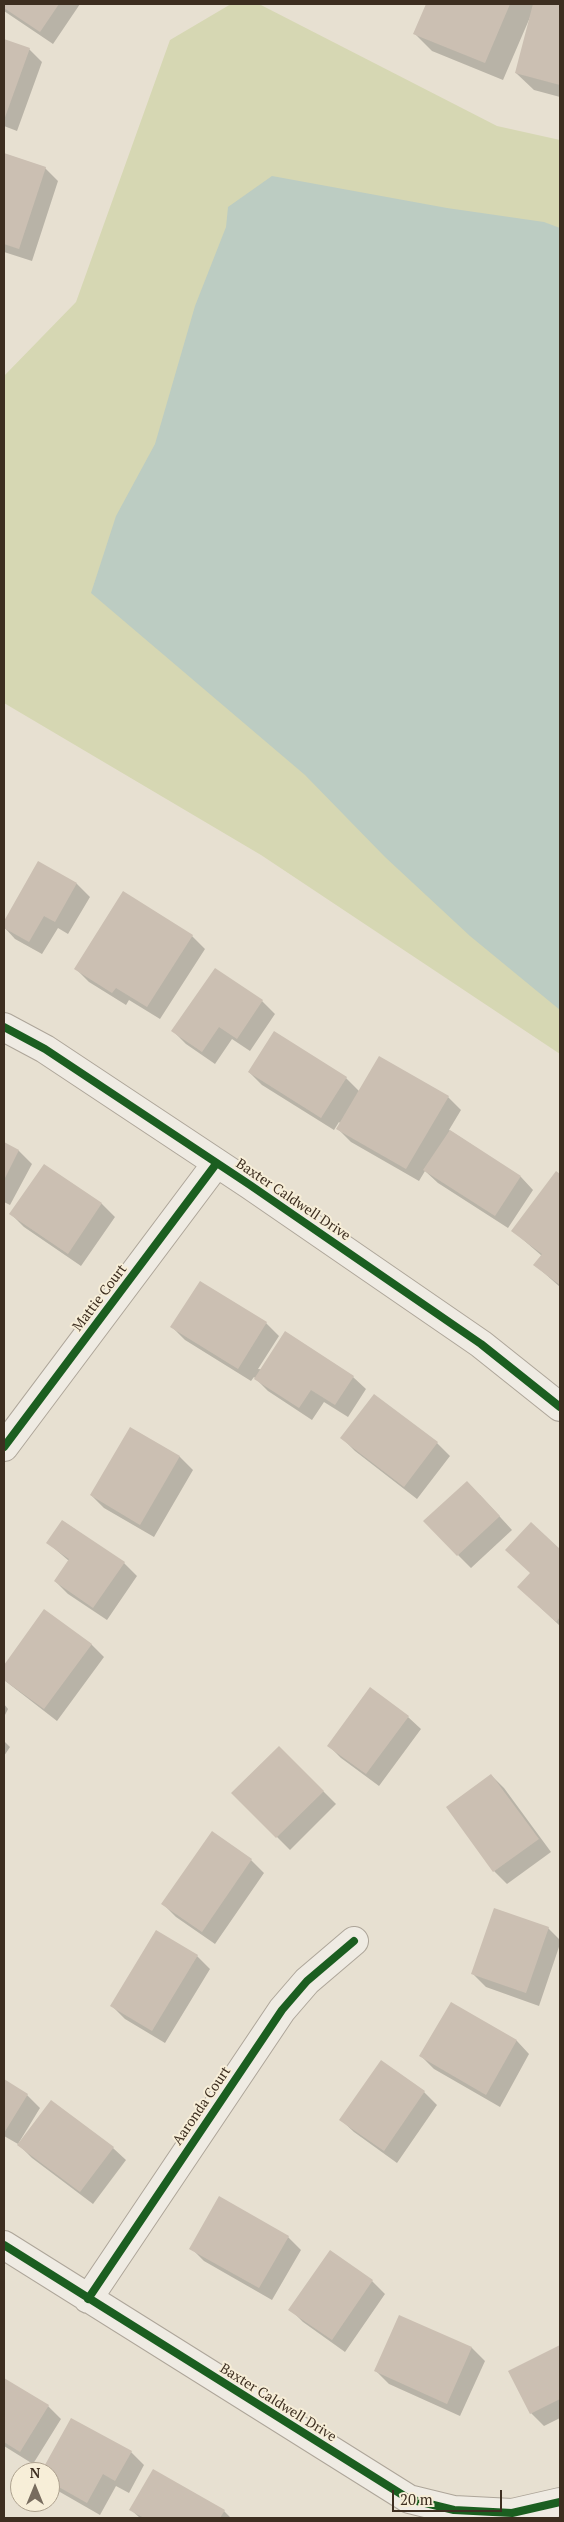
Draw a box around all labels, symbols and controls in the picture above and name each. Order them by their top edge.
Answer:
street label: Baxter Caldwell Drive [233,1155,353,1245]
street label: Mattie Court [69,1261,131,1335]
street label: Aaronda Court [169,2063,235,2149]
street label: Baxter Caldwell Drive [217,2360,339,2446]
north arrow [10,2462,60,2512]
text: N [30,2463,40,2482]
scale bar [394,2480,504,2512]
text: 20 m [400,2489,433,2509]

